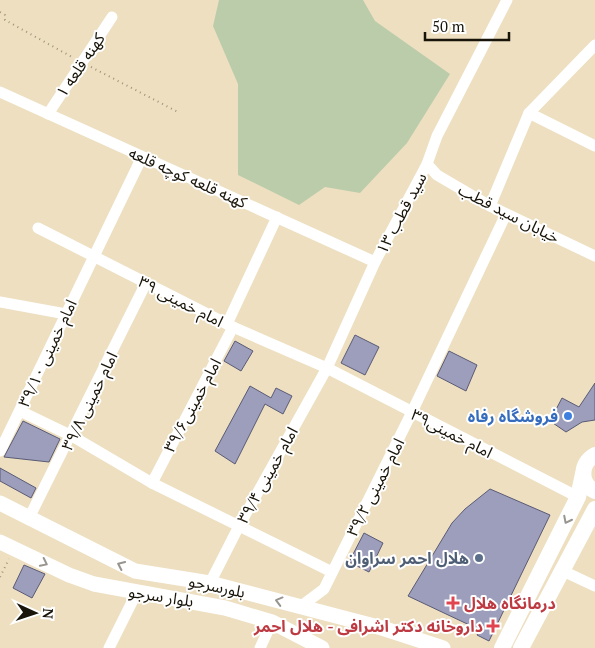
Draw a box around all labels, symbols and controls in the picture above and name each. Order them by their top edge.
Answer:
scale bar [425,10,509,42]
text: 50 m [432,16,465,36]
street label: کهنه قلعه ۱ [50,28,110,101]
street label: کهنه قلعه کوچه قلعه [125,141,251,213]
street label: سید قطب ۱۳ [370,168,432,258]
street label: خیابان سید قطب [455,178,563,248]
street label: امام خمینی ۳۹ [134,270,227,334]
street label: امام خمینی ۳۹/۱۰ [12,296,83,411]
street label: امام خمینی ۳۹/۸ [56,348,124,455]
street label: امام خمینی۳۹/۶ [158,354,228,457]
street label: امام خمینی۳۹ [407,403,497,465]
place label: فروشگاه رفاه [468,405,558,427]
marker: فروشگاه رفاه [562,410,574,422]
street label: امام خمینی ۳۹/۴ [231,423,304,528]
street label: امام خمینی ۳۹/۲ [341,434,411,541]
one-way arrow [563,515,573,524]
place label: هلال احمر سراوان [345,547,469,569]
marker: هلال احمر سراوان [473,552,485,564]
one-way arrow [39,557,48,568]
one-way arrow [117,561,126,571]
street label: بلورسرجو [187,569,247,603]
street label: بلوار سرجو [127,580,195,612]
north arrow [10,588,60,638]
place label: درمانگاه هلال [464,592,556,614]
one-way arrow [275,596,284,606]
marker: درمانگاه هلال [446,596,460,610]
text: N [39,608,58,620]
place label: داروخانه دکتر اشرافی - هلال احمر [253,615,483,637]
marker: داروخانه دکتر اشرافی - هلال احمر [487,620,499,632]

